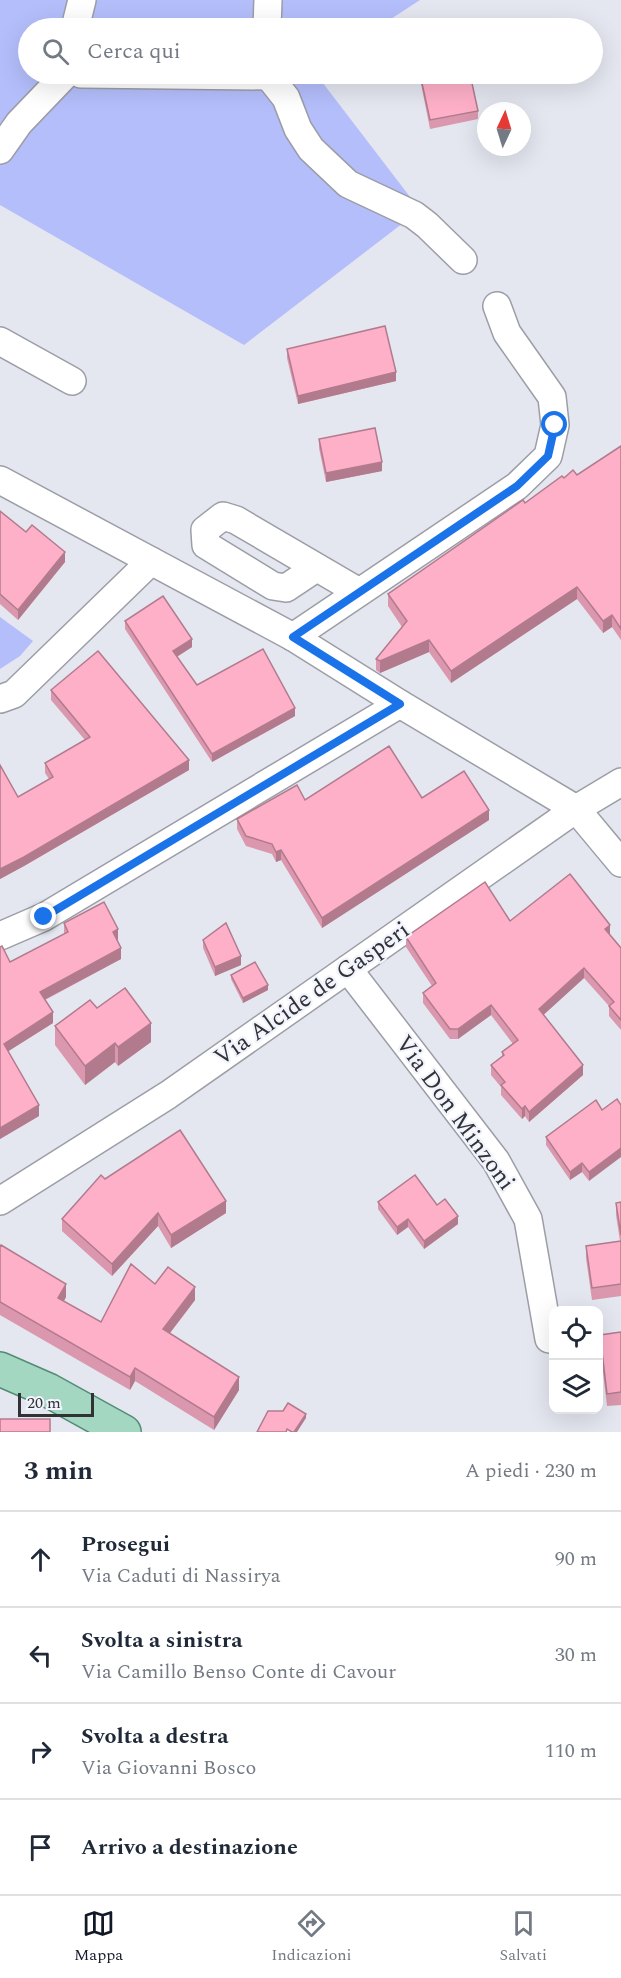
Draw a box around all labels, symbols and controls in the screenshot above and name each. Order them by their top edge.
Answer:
search box [18,18,603,84]
icon: search [39,35,72,68]
text: Cerca qui [87,35,181,68]
north arrow [477,102,531,156]
route start [541,411,567,437]
route end [30,903,56,929]
street label: Via Alcide de Gasperi [207,913,417,1075]
street label: Via Don Minzoni [386,1028,524,1198]
map controls [549,1306,603,1414]
button: locate [549,1306,603,1360]
button: layers [549,1360,603,1414]
scale bar [18,1390,94,1418]
text: 20 m [27,1391,61,1415]
text: 3 min [24,1451,93,1491]
text: A piedi · 230 m [465,1456,597,1486]
text: Prosegui [81,1528,170,1561]
icon: ahead [24,1543,57,1576]
text: 90 m [555,1544,597,1574]
text: Via Caduti di Nassirya [81,1561,281,1591]
text: Svolta a sinistra [81,1624,243,1657]
icon: left [24,1639,57,1672]
text: 30 m [555,1640,597,1670]
text: Via Camillo Benso Conte di Cavour [81,1657,396,1687]
text: Svolta a destra [81,1720,228,1753]
icon: right [24,1735,57,1768]
text: 110 m [545,1736,597,1766]
text: Via Giovanni Bosco [81,1753,256,1783]
icon: arrive [24,1831,57,1864]
text: Arrivo a destinazione [81,1831,298,1864]
tab: Mappa [74,1907,123,1967]
tab: Indicazioni [271,1907,352,1967]
tab: Salvati [500,1907,547,1967]

